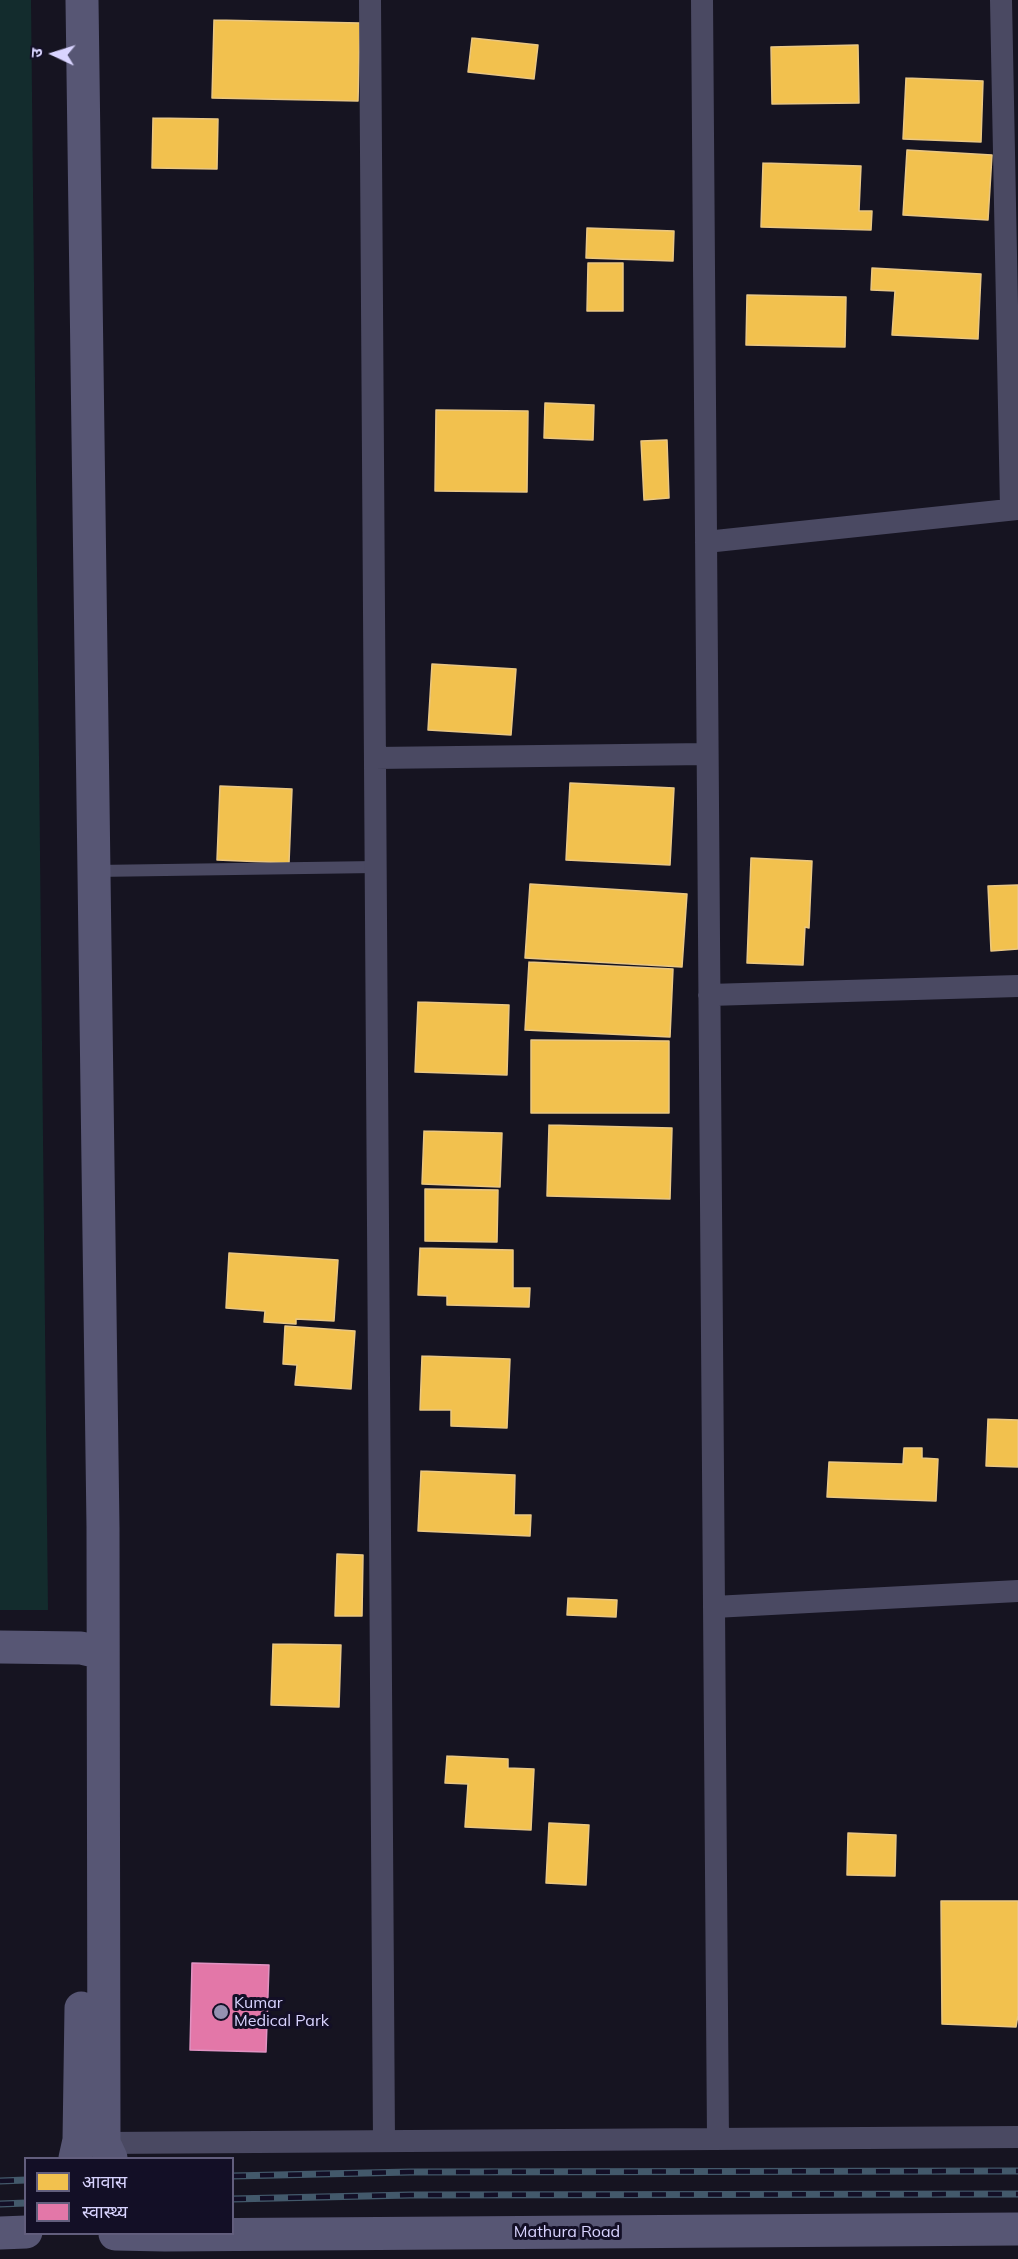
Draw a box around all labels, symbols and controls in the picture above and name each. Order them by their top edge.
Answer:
north arrow [24,24,84,84]
text: उ [26,47,46,58]
place label: Kumar Medical Park [234,1993,329,2031]
marker: Kumar Medical Park [212,2003,230,2021]
legend [24,2157,234,2235]
text: आवास [82,2170,127,2193]
text: स्वास्थ्य [82,2200,128,2223]
street label: Mathura Road [514,2222,620,2242]

